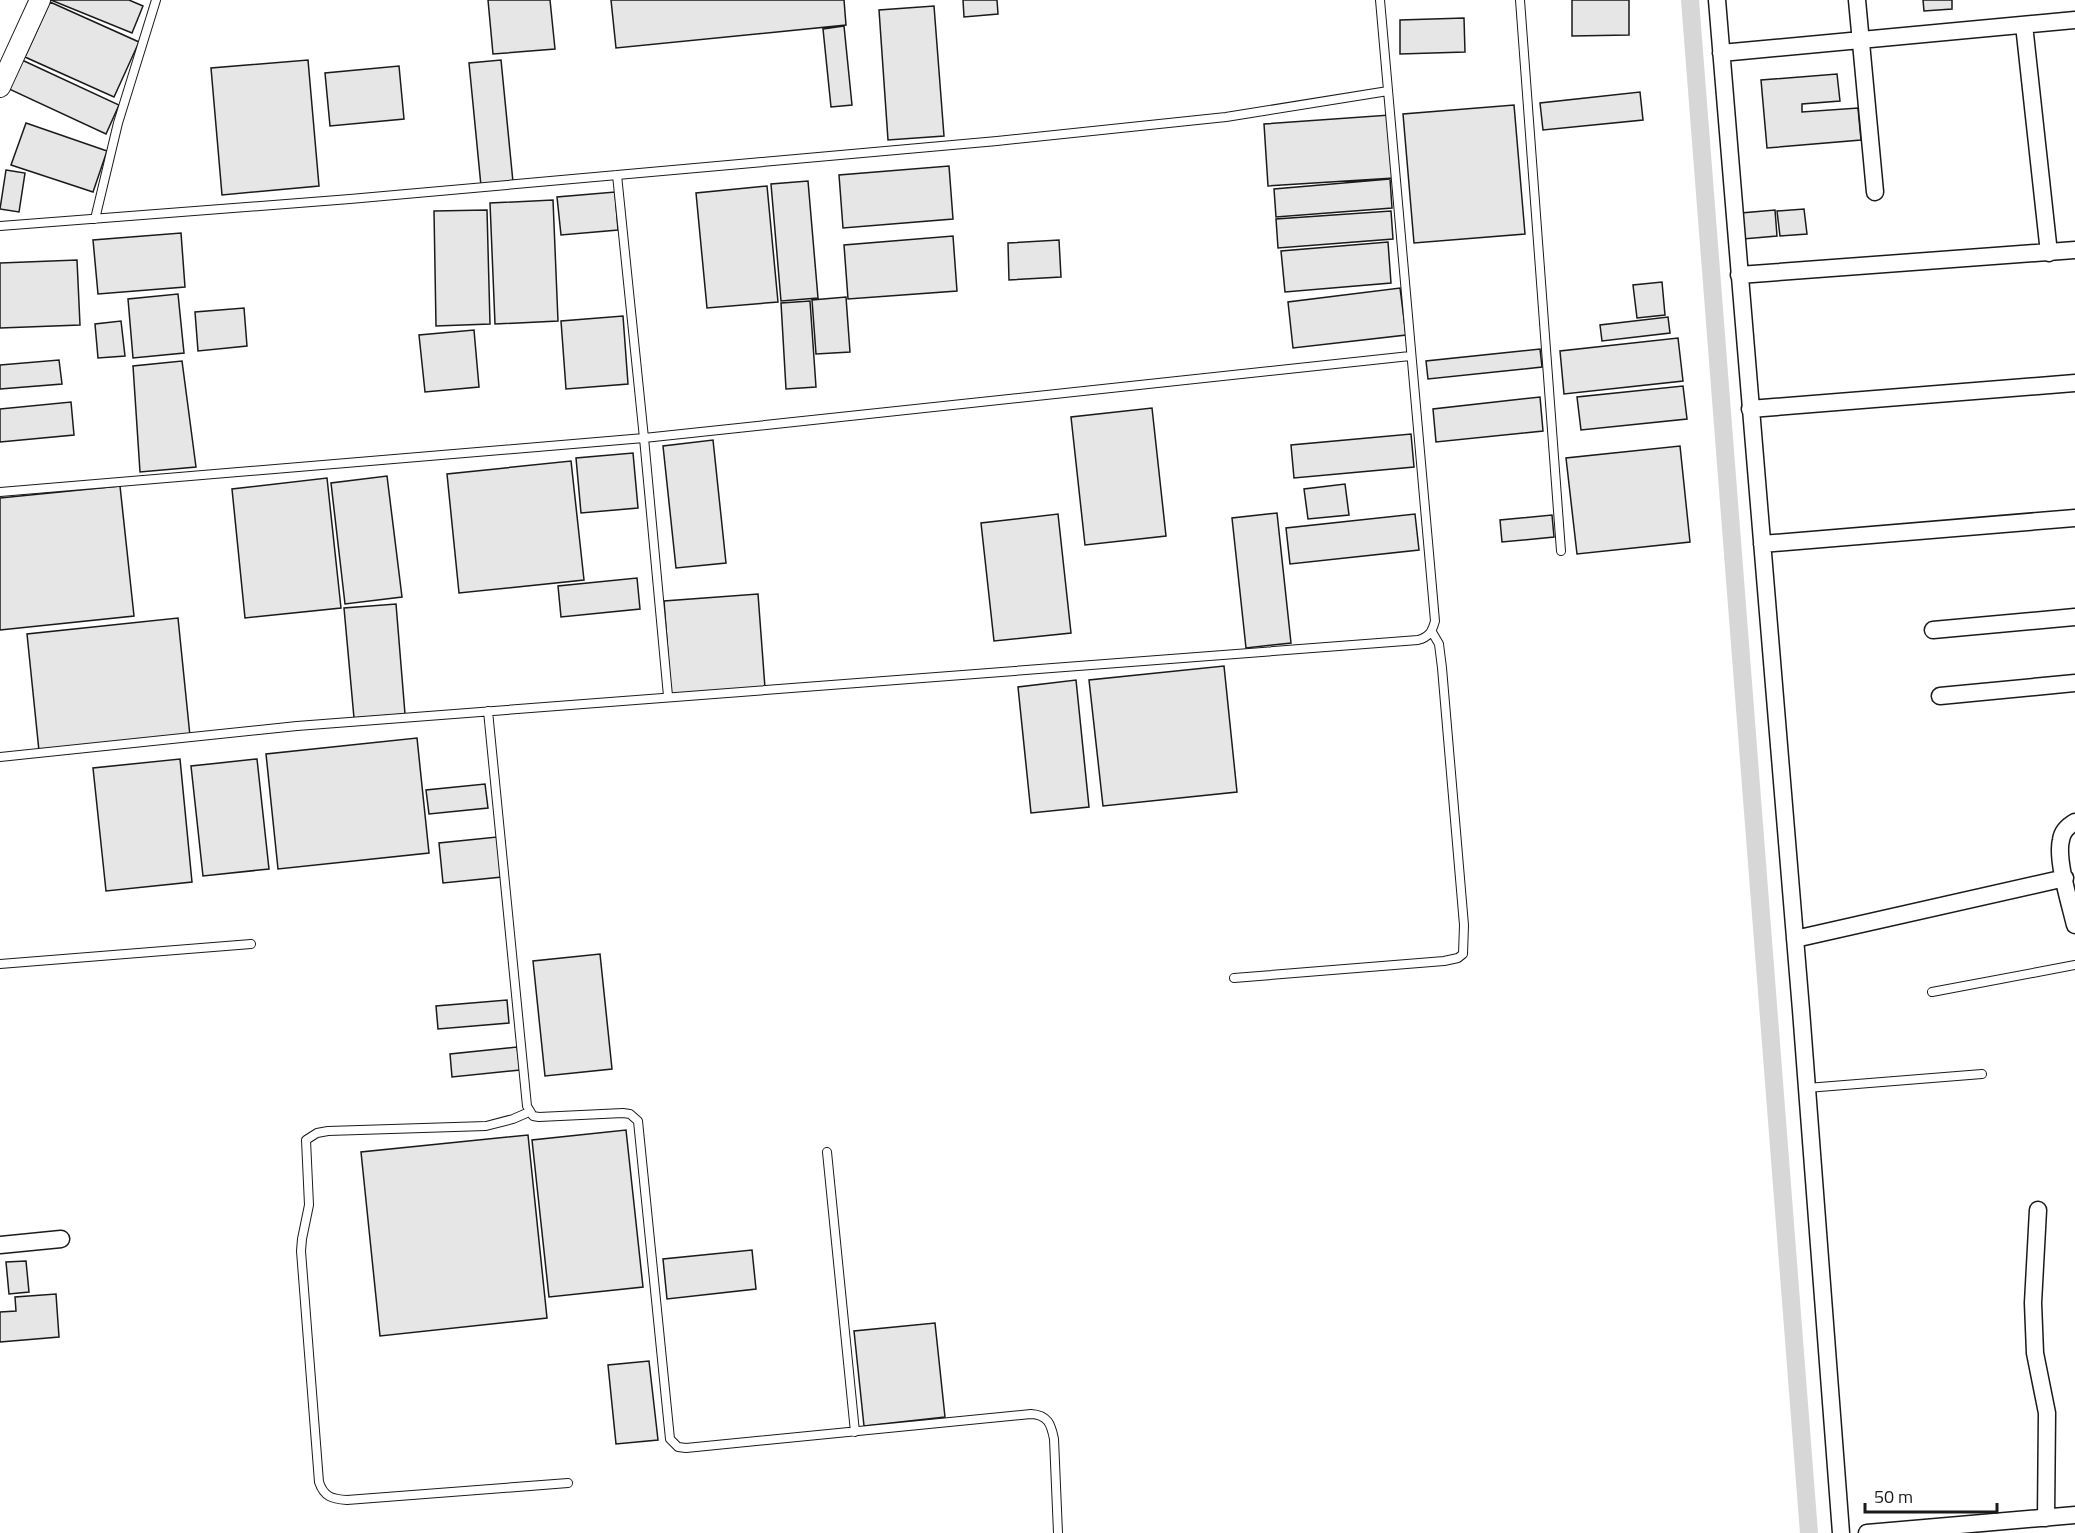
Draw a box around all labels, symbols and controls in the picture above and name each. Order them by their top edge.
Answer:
scale bar [1865,1476,1997,1514]
text: 50 m [1874,1483,1913,1510]

